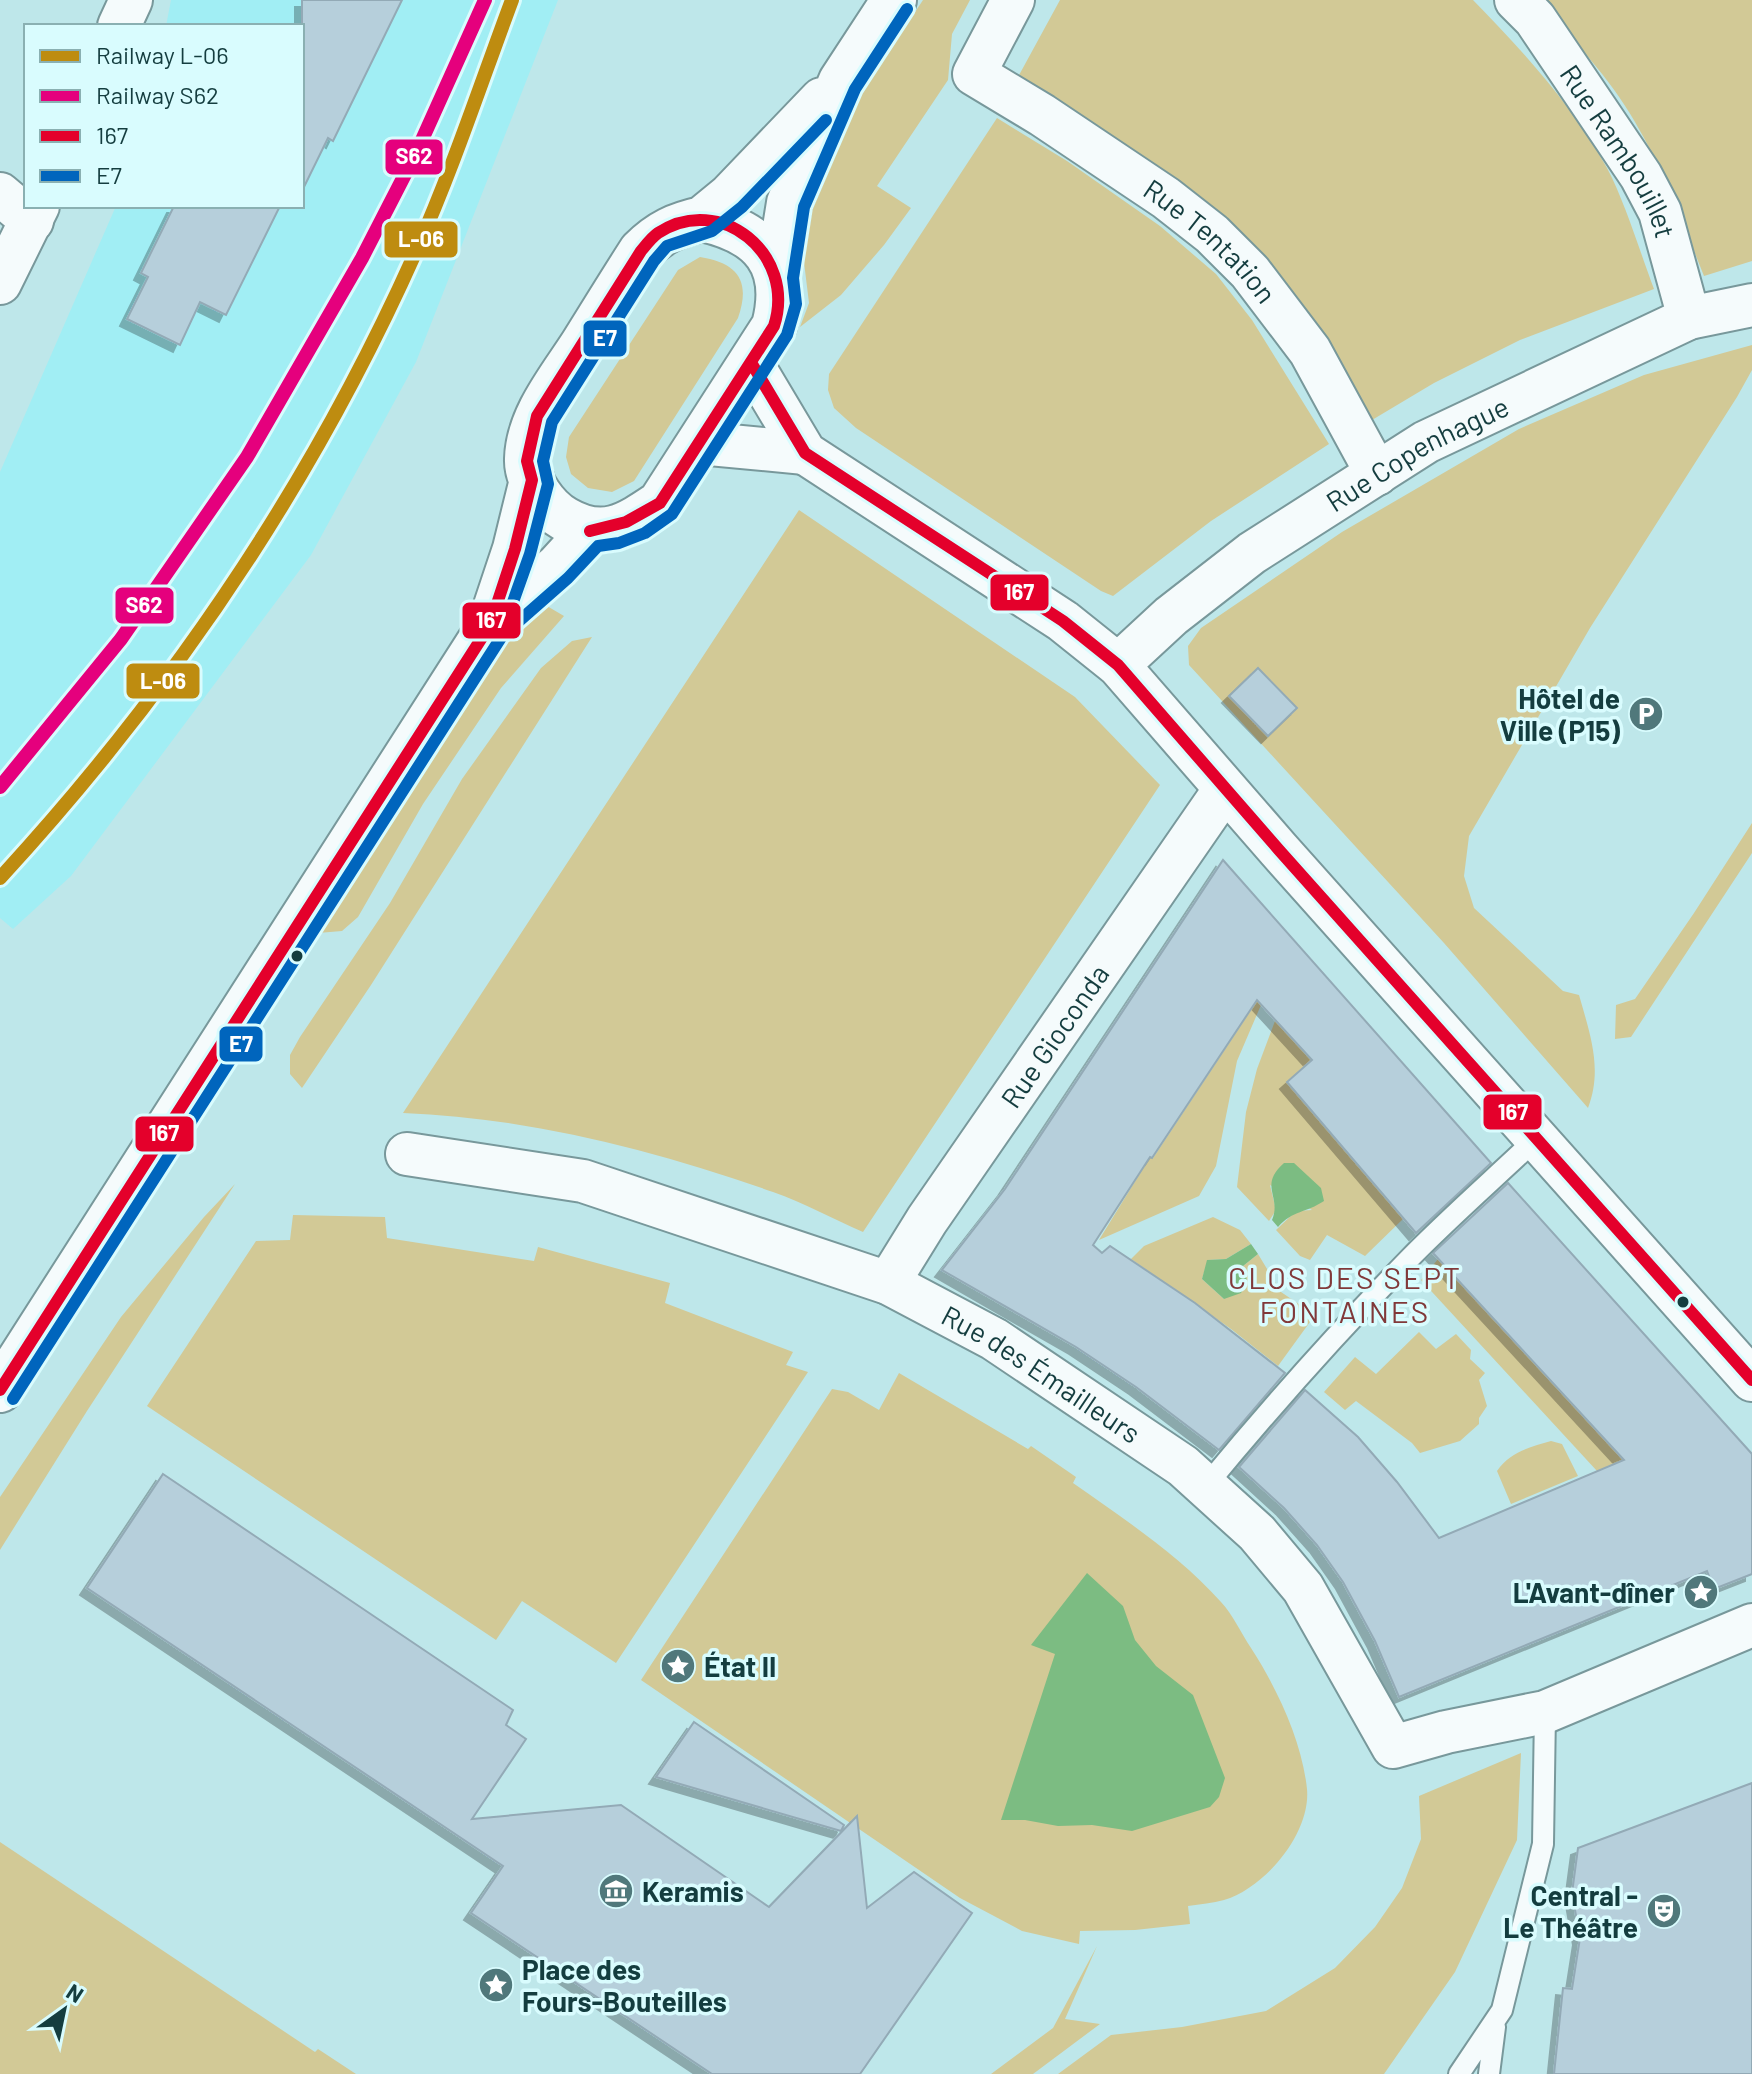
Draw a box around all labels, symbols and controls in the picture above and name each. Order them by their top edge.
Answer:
legend [24,24,304,208]
text: Railway L-06 [96,40,229,69]
street label: Rue Rambouillet [1554,58,1683,241]
text: Railway S62 [96,80,219,109]
text: 167 [96,120,128,149]
line badge: S62 [384,138,444,176]
text: S62 [395,142,433,168]
text: E7 [96,160,122,189]
street label: Rue Tentation [1138,171,1284,309]
line badge: L-06 [383,220,459,259]
text: L-06 [398,225,444,251]
line badge: E7 [582,319,628,358]
text: E7 [593,324,617,350]
street label: Rue Copenhague [1320,389,1514,518]
line badge: 167 [989,573,1050,612]
text: 167 [1004,578,1034,604]
line badge: S62 [114,586,175,625]
text: S62 [125,591,163,617]
line badge: 167 [461,601,522,640]
text: 167 [476,606,506,632]
line badge: L-06 [125,662,201,700]
text: L-06 [140,667,186,693]
place label: Hôtel de Ville (P15) [1500,681,1620,747]
parking icon: Hôtel de Ville (P15) [1627,695,1665,733]
unlabelled marker [289,948,305,964]
street label: Rue Gioconda [993,958,1116,1114]
line badge: E7 [218,1025,264,1063]
text: E7 [229,1030,253,1056]
line badge: 167 [1482,1093,1543,1131]
text: 167 [1498,1098,1528,1124]
line badge: 167 [134,1115,195,1153]
text: 167 [149,1119,179,1145]
district label: CLOS DES SEPT FONTAINES [1228,1259,1462,1329]
unlabelled marker [1675,1294,1691,1310]
street label: Rue des Émailleurs [936,1298,1147,1450]
place icon: L'Avant-dîner [1682,1573,1720,1611]
place label: L'Avant-dîner [1513,1575,1675,1609]
place icon: État II [659,1647,697,1685]
place label: État II [704,1649,776,1683]
museum icon: Keramis [597,1872,635,1910]
place label: Keramis [642,1874,744,1908]
place label: Central - Le Théâtre [1503,1878,1638,1944]
theatre icon: Central - Le Théâtre [1645,1892,1683,1930]
place label: Place des Fours-Bouteilles [522,1952,727,2018]
place icon: Place des Fours-Bouteilles [477,1966,515,2004]
north arrow [24,1970,104,2050]
text: N [62,1977,89,2007]

